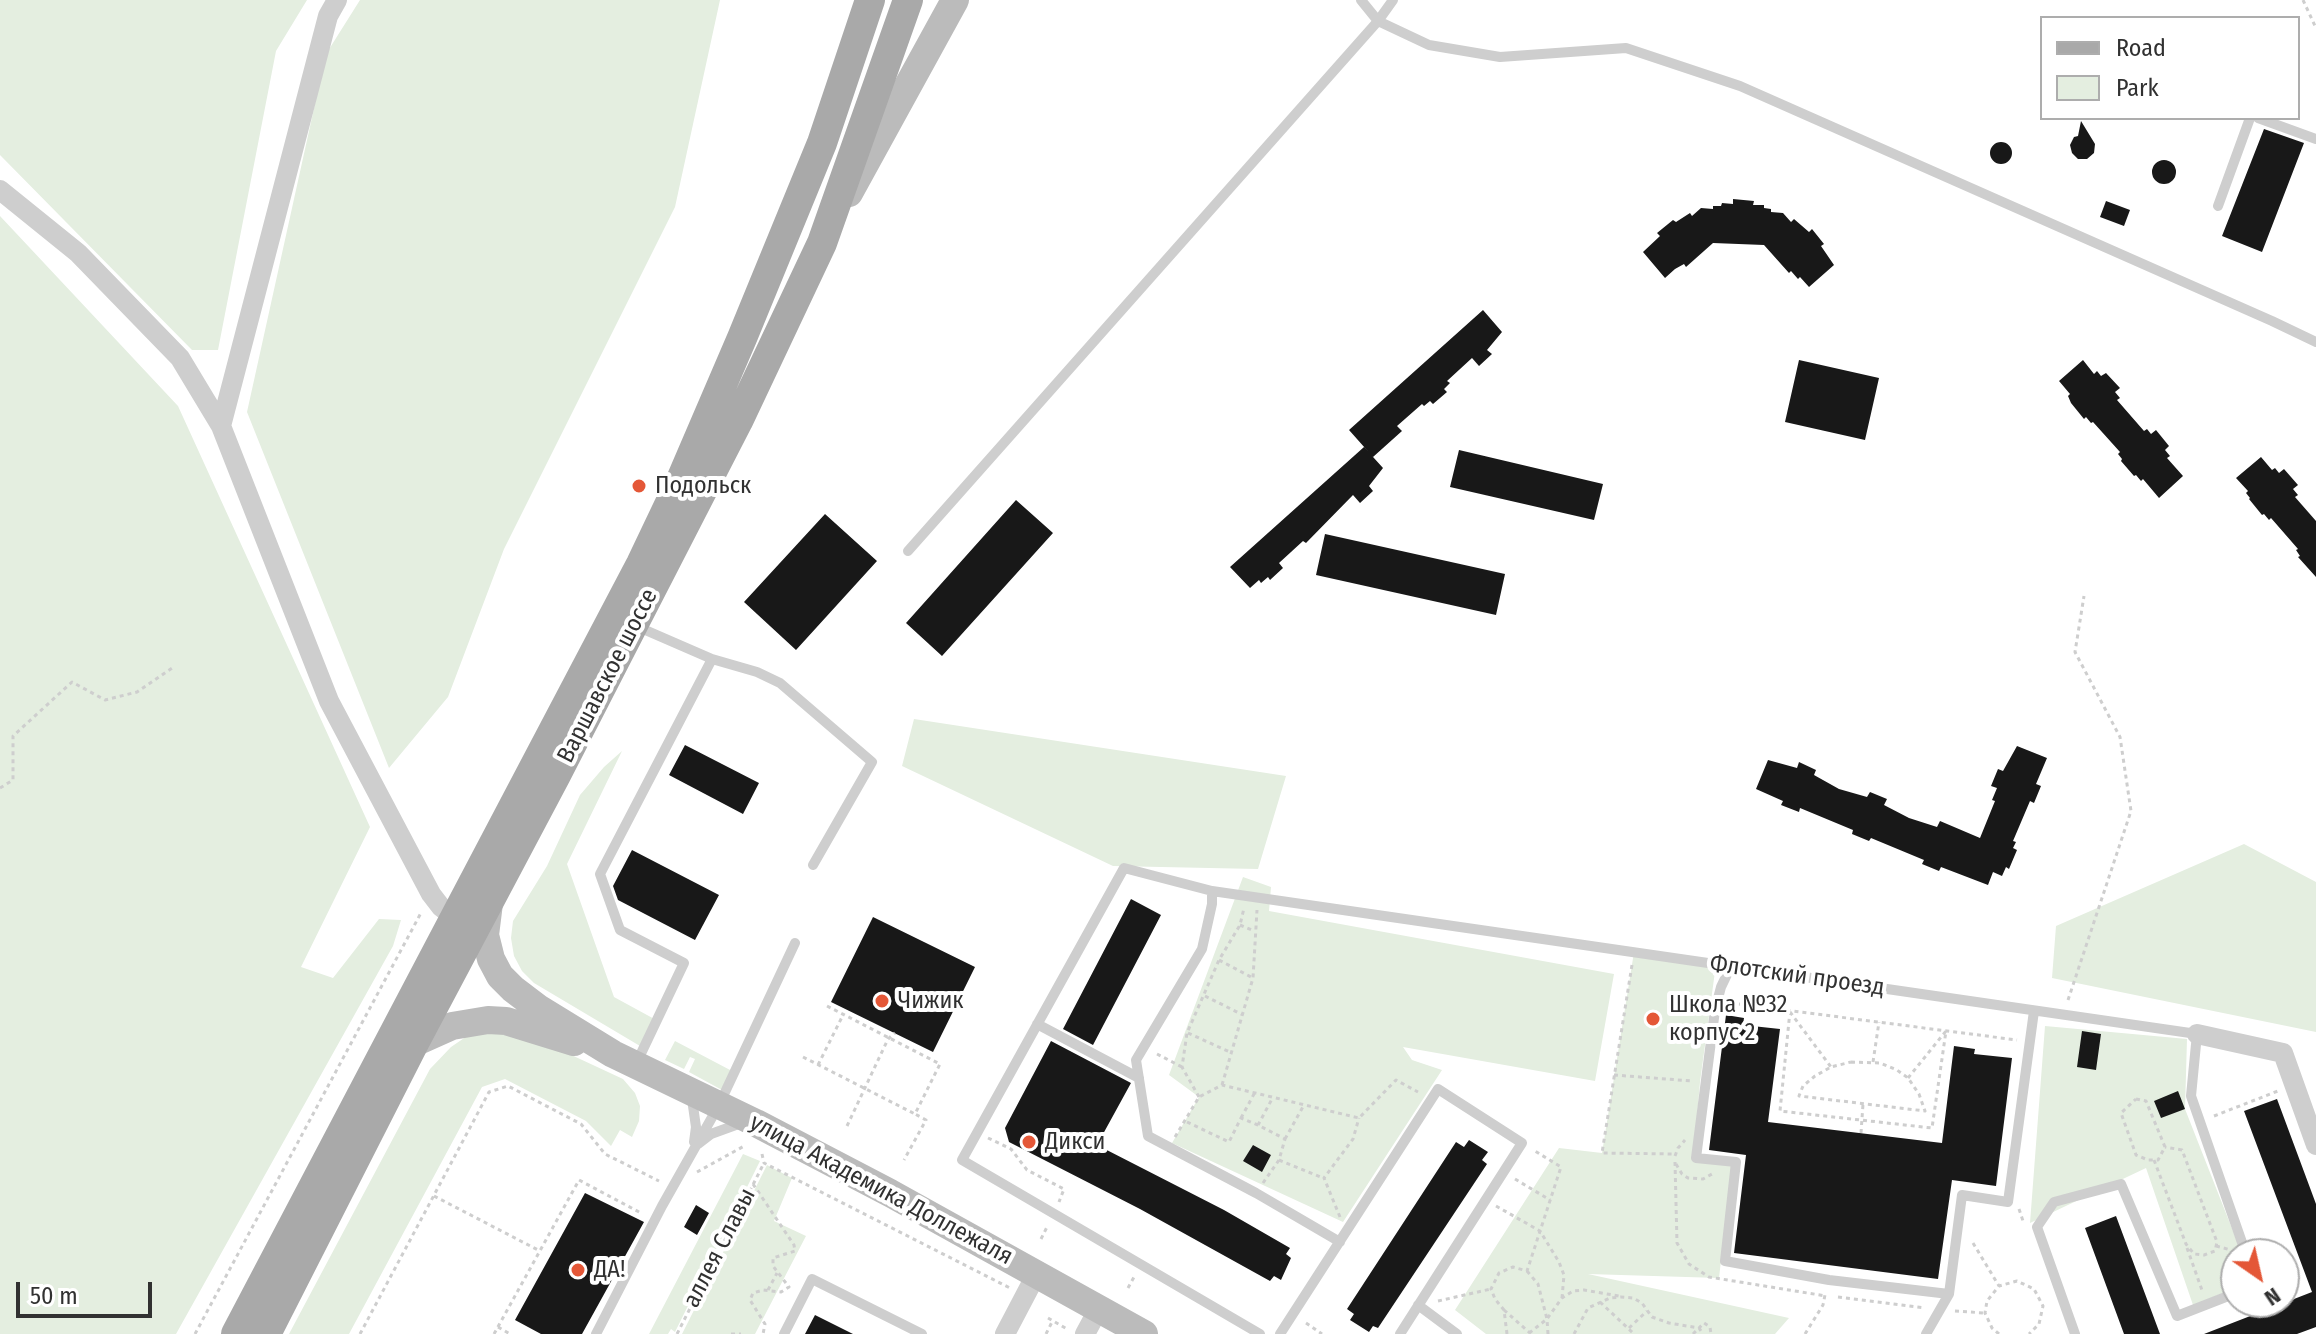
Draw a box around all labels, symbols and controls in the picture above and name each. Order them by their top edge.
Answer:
legend [2040,16,2300,120]
text: Road [2116,34,2166,62]
text: Park [2116,74,2159,102]
place label: Подольск [655,472,751,500]
marker: Подольск [630,477,648,495]
street label: Варшавское шоссе [552,584,664,768]
street label: Флотский проезд [1708,950,1886,1002]
place label: Чижик [898,987,964,1015]
place label: Школа №32 корпус 2 [1669,991,1787,1047]
marker: Чижик [873,992,891,1010]
marker: Школа №32 корпус 2 [1644,1010,1662,1028]
street label: улица Академика Доллежаля [745,1108,1017,1272]
place label: Дикси [1045,1128,1105,1156]
marker: Дикси [1020,1133,1038,1151]
street label: аллея Славы [678,1184,762,1312]
north arrow [2220,1238,2300,1318]
place label: ДА! [594,1256,626,1284]
marker: ДА! [569,1261,587,1279]
scale bar [20,1266,156,1316]
text: 50 m [30,1282,78,1310]
text: N [2260,1282,2286,1312]

